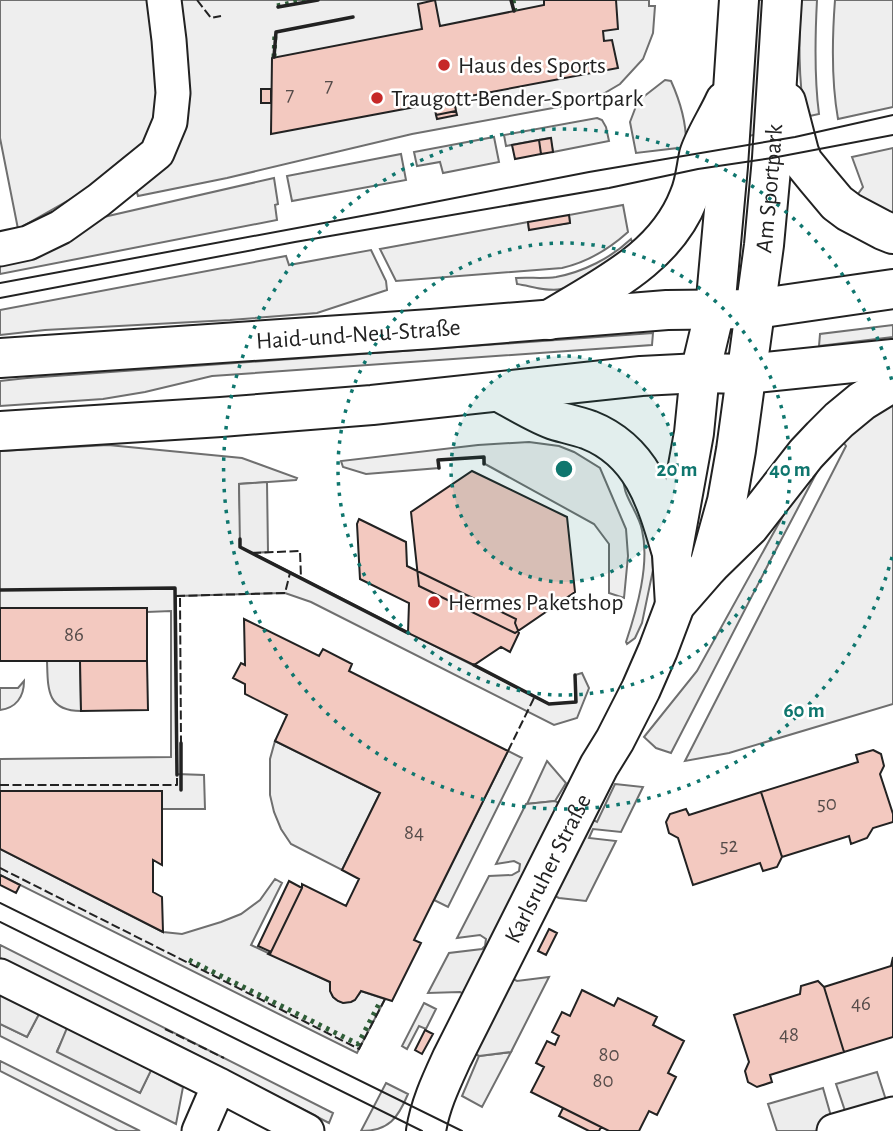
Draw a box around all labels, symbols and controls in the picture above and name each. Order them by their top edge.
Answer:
place label: Haus des Sports [458,54,606,78]
marker: Haus des Sports [436,57,452,73]
house number: 7 [325,75,334,96]
house number: 7 [286,84,295,105]
place label: Traugott-Bender-Sportpark [391,87,643,111]
marker: Traugott-Bender-Sportpark [369,90,385,106]
street label: Am Sportpark [752,123,787,254]
street label: Haid-und-Neu-Straße [255,316,461,354]
centre of rings [552,457,576,481]
text: 20 m [657,459,697,480]
text: 40 m [769,459,811,480]
place label: Hermes Paketshop [448,591,623,615]
marker: Hermes Paketshop [426,594,442,610]
house number: 86 [64,624,84,645]
text: 60 m [783,700,825,721]
street label: Karlsruher Straße [501,790,596,947]
house number: 50 [817,793,837,814]
house number: 84 [404,822,424,843]
house number: 52 [720,835,738,856]
house number: 46 [851,993,871,1014]
house number: 48 [779,1024,799,1045]
house number: 80 [598,1044,620,1065]
house number: 80 [592,1070,614,1091]

